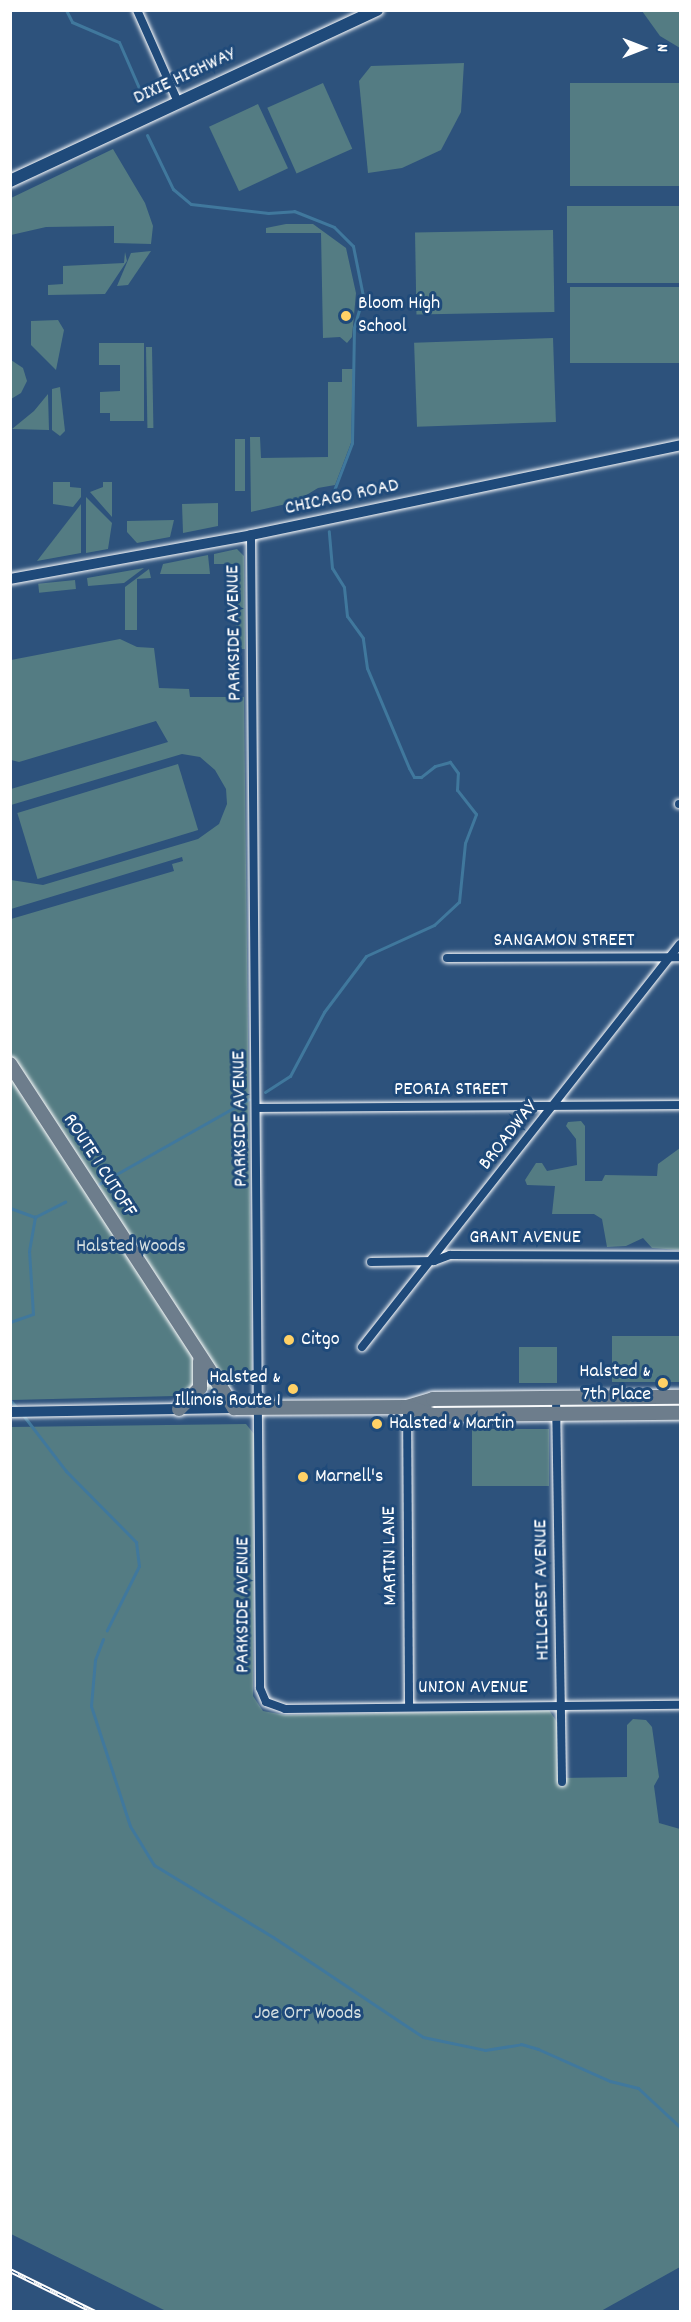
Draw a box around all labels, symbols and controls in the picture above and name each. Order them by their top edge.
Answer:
north arrow [613,18,673,78]
street label: DIXIE HIGHWAY [130,43,240,111]
text: N [650,44,673,52]
place label: Bloom High School [358,292,440,339]
marker: Bloom High School [339,309,353,323]
street label: CHICAGO ROAD [283,474,401,522]
street label: PARKSIDE AVENUE [222,565,248,701]
street label: SANGAMON STREET [493,929,635,953]
street label: PARKSIDE AVENUE [228,1051,254,1187]
street label: PEORIA STREET [394,1078,508,1102]
street label: BROADWAY [474,1096,544,1176]
street label: ROUTE 1 CUTOFF [57,1110,141,1222]
street label: GRANT AVENUE [469,1226,581,1250]
park label: Halsted Woods [76,1235,186,1259]
place label: Citgo [301,1328,340,1352]
marker: Citgo [282,1333,296,1347]
place label: Halsted & 7th Place [579,1360,651,1407]
place label: Halsted & Illinois Route 1 [174,1366,281,1413]
marker: Halsted & 7th Place [656,1376,670,1390]
marker: Halsted & Illinois Route 1 [286,1382,300,1396]
place label: Halsted & Martin [389,1412,514,1436]
marker: Halsted & Martin [370,1417,384,1431]
place label: Marnell's [315,1465,383,1489]
marker: Marnell's [296,1470,310,1484]
street label: MARTIN LANE [378,1506,404,1606]
street label: HILLCREST AVENUE [530,1519,556,1661]
street label: PARKSIDE AVENUE [232,1537,256,1673]
street label: UNION AVENUE [418,1676,528,1700]
park label: Joe Orr Woods [254,2002,362,2026]

